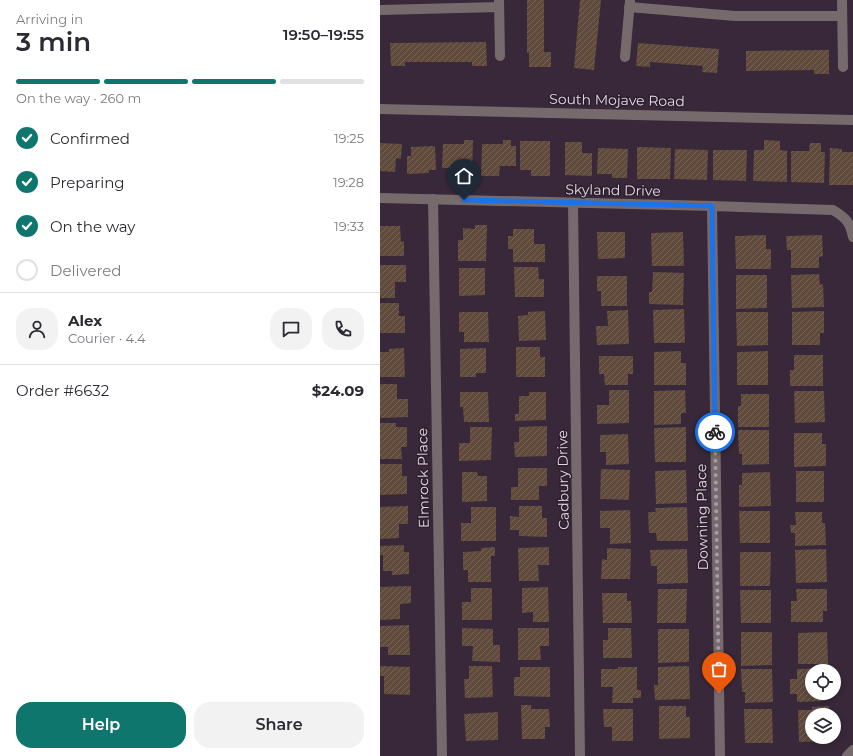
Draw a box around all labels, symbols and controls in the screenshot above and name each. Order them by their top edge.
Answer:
text: Arriving in [16,11,83,27]
text: 19:50–19:55 [283,25,364,44]
text: 3 min [16,26,91,58]
text: On the way · 260 m [16,90,141,106]
street label: South Mojave Road [549,90,685,110]
icon: check [16,127,38,149]
text: Confirmed [50,129,130,148]
text: 19:25 [334,130,364,146]
pin [447,159,481,200]
icon: home [453,165,475,187]
icon: check [16,171,38,193]
text: Preparing [50,173,125,192]
text: 19:28 [333,174,364,190]
street label: Skyland Drive [565,180,661,200]
icon: check [16,215,38,237]
text: On the way [50,217,135,236]
text: 19:33 [334,218,364,234]
text: Delivered [50,261,122,280]
button: person [16,308,58,350]
button: chat [270,308,312,350]
button: phone [322,308,364,350]
text: Alex [68,311,102,330]
text: Courier · 4.4 [68,330,146,346]
text: Order #6632 [16,381,109,400]
text: $24.09 [312,381,364,400]
courier [695,412,735,452]
icon: bike [704,421,726,443]
street label: Elmrock Place [413,428,433,528]
street label: Cadbury Drive [553,430,573,530]
street label: Downing Place [692,464,712,570]
pin [702,652,736,693]
icon: bag [708,658,730,680]
map controls [805,664,841,744]
button: locate [805,664,841,700]
button: Help [16,702,186,748]
button: Share [194,702,364,748]
button: layers [805,708,841,744]

